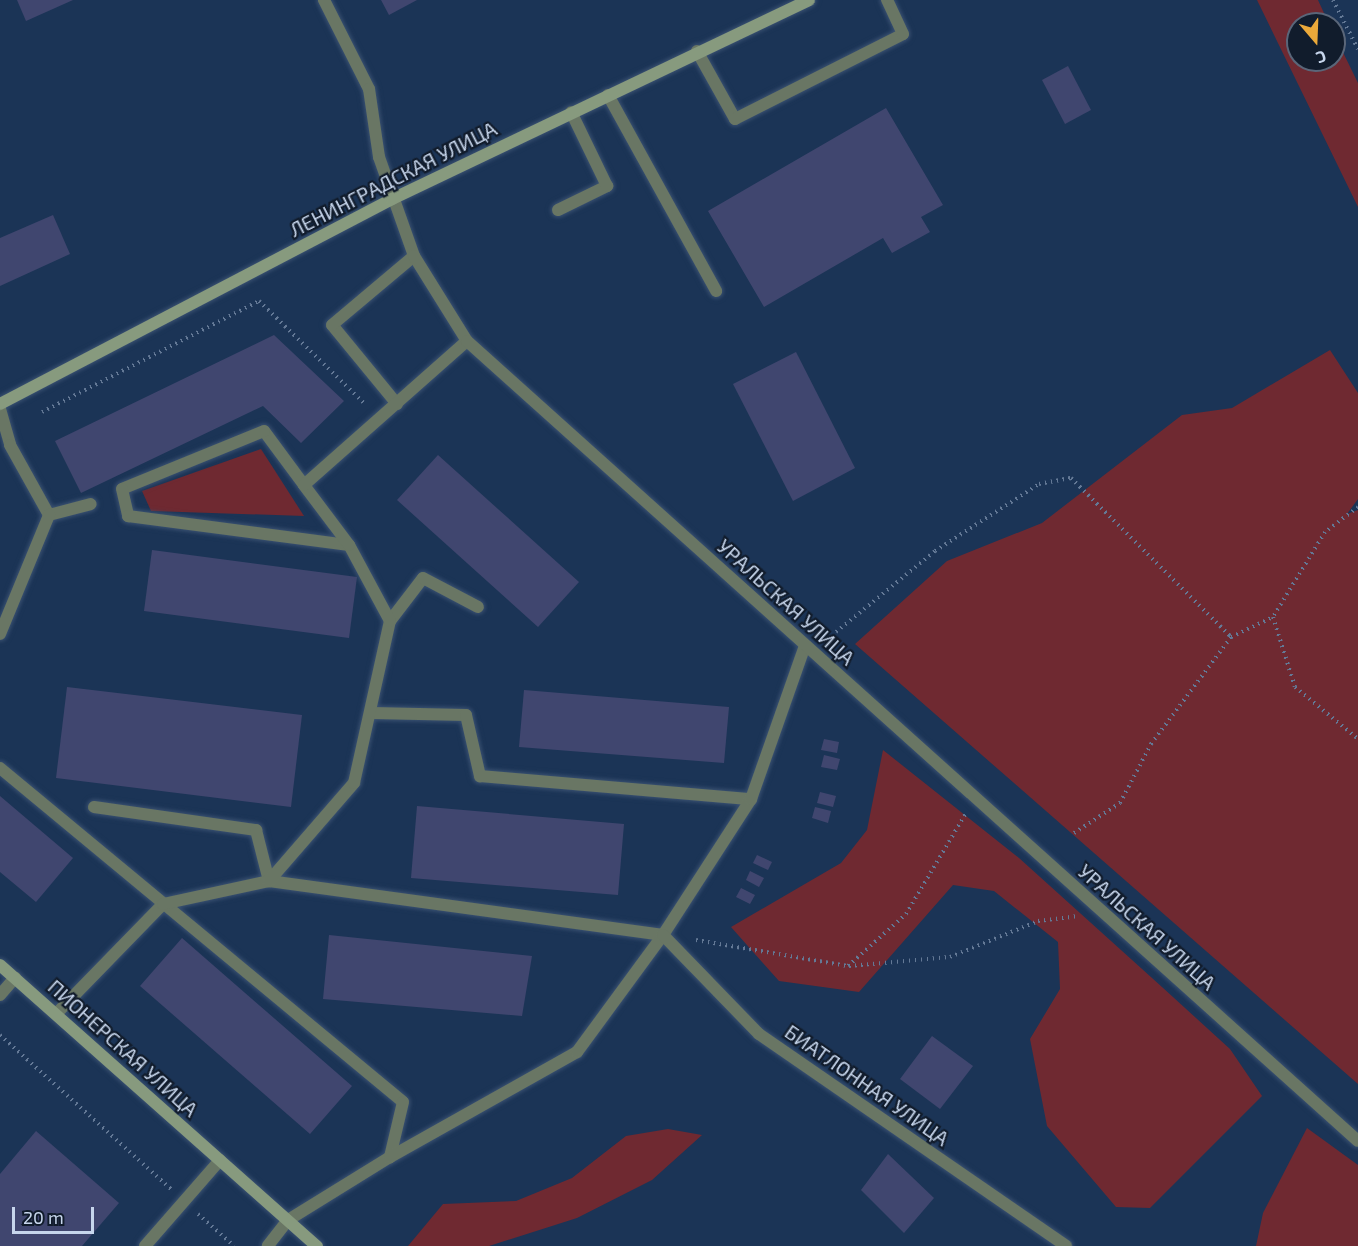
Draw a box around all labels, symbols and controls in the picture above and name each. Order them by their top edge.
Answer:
north arrow [1286,12,1346,72]
text: С [1314,47,1329,68]
street label: ЛЕНИНГРАДСКАЯ УЛИЦА [285,116,501,242]
street label: УРАЛЬСКАЯ УЛИЦА [712,534,860,670]
street label: УРАЛЬСКАЯ УЛИЦА [1073,859,1221,995]
street label: ПИОНЕРСКАЯ УЛИЦА [43,975,203,1121]
street label: БИАТЛОННАЯ УЛИЦА [780,1019,954,1151]
scale bar [15,1195,98,1233]
text: 20 m [23,1206,64,1228]

